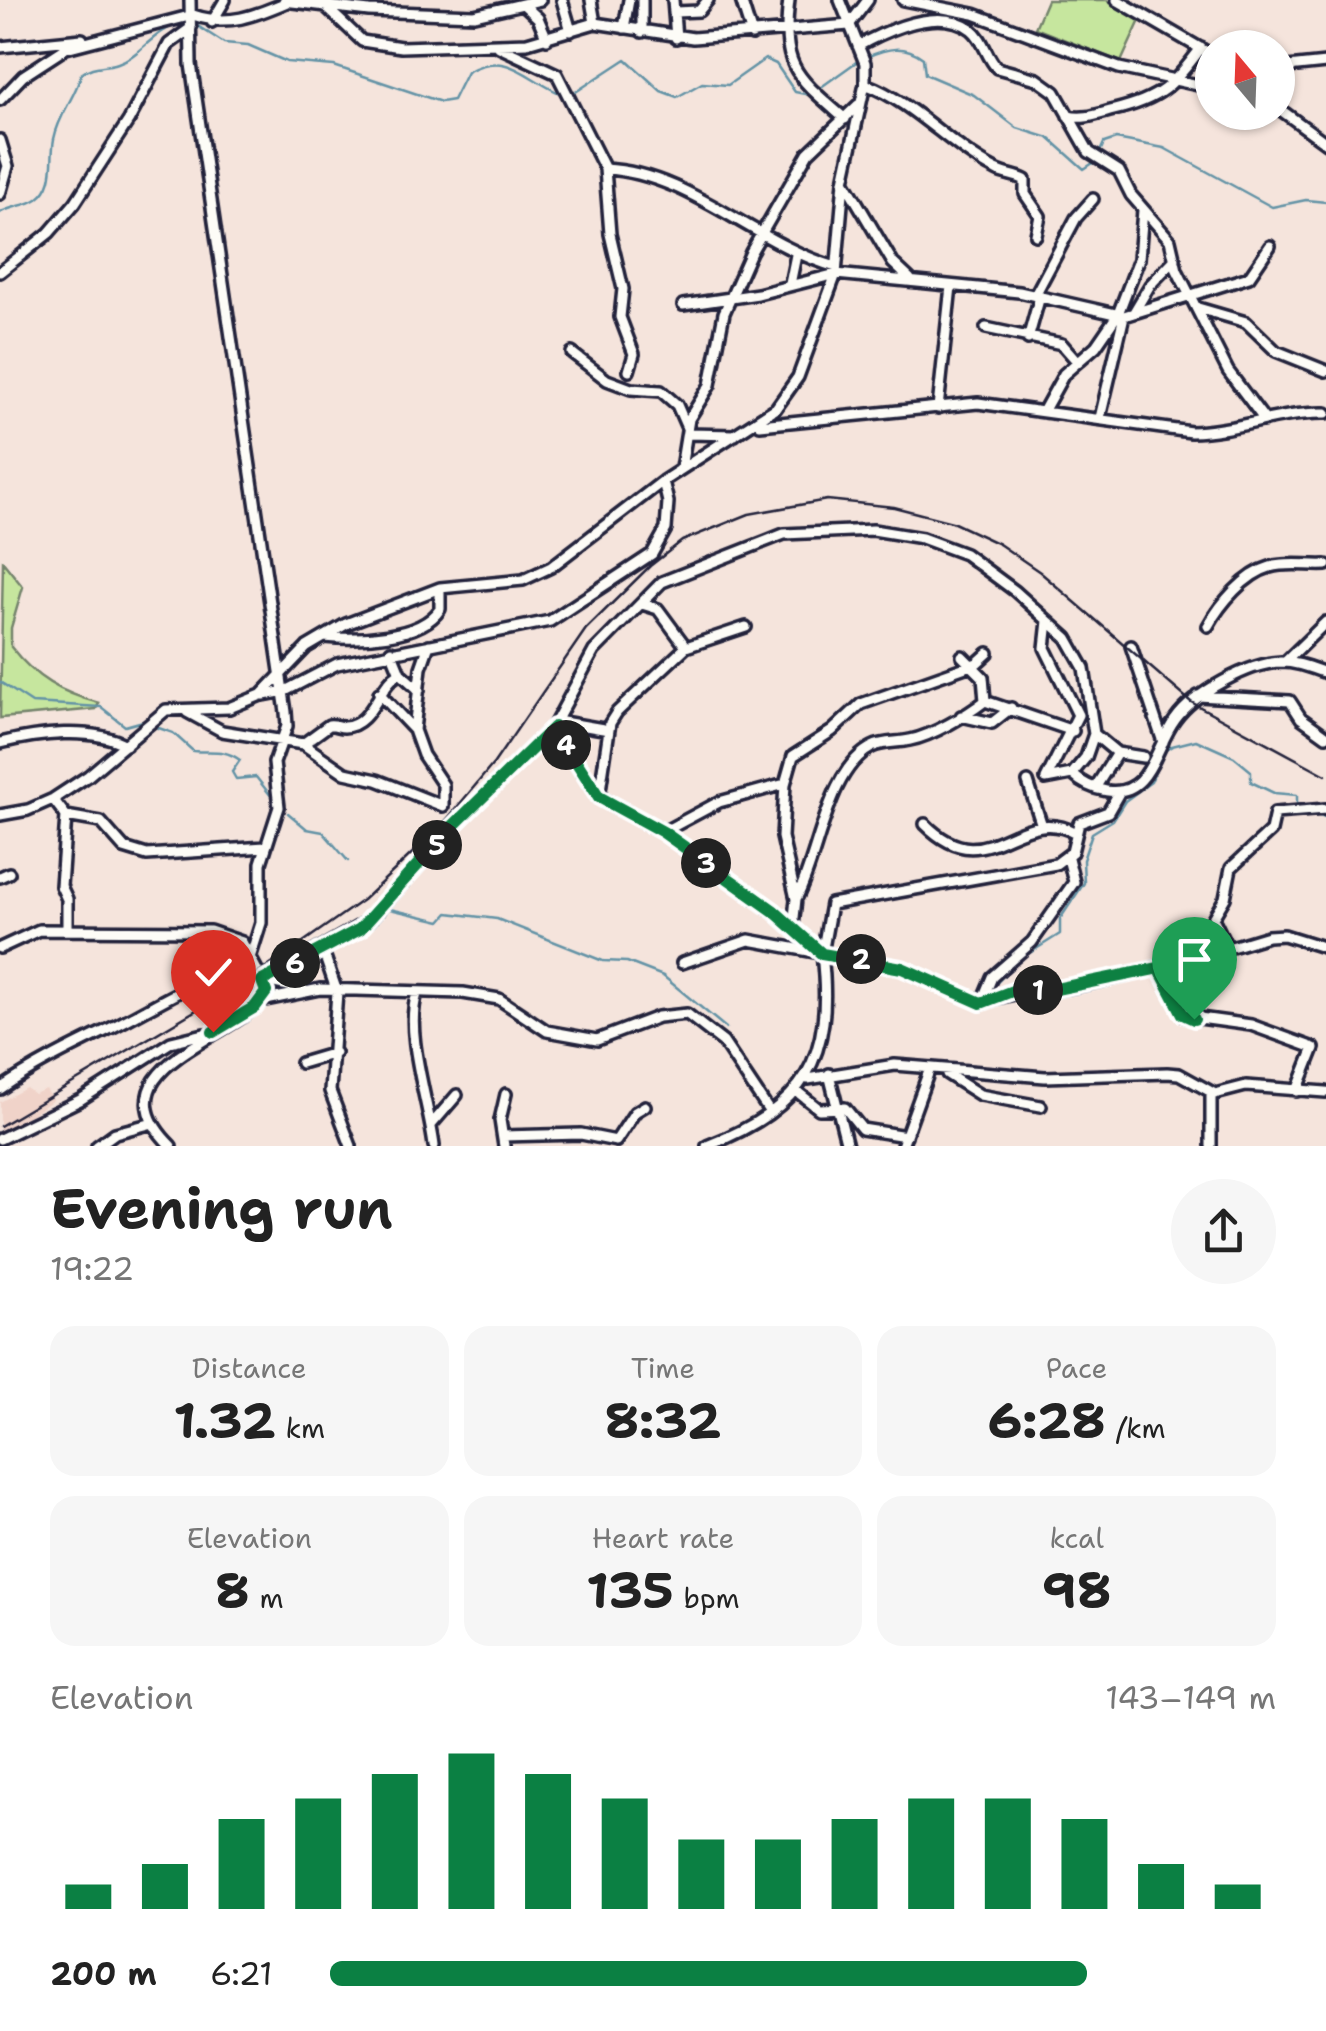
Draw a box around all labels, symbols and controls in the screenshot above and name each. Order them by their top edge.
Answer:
north arrow [1195,30,1295,130]
map controls [1195,30,1295,130]
pin: 4 [541,720,591,770]
text: 4 [556,726,576,764]
pin: 5 [412,820,462,870]
text: 5 [428,826,446,864]
pin: 3 [681,838,731,888]
text: 3 [696,844,716,882]
pin [1152,917,1237,1020]
pin [171,930,256,1033]
icon: arrive [1167,932,1222,987]
pin: 2 [836,934,886,984]
pin: 6 [270,938,320,988]
text: 2 [851,940,871,978]
text: 6 [285,944,305,982]
icon: check [186,945,241,1000]
pin: 1 [1013,965,1063,1015]
text: 1 [1032,971,1044,1009]
text: Evening run [50,1172,393,1246]
button: share [1171,1179,1276,1284]
text: 19:22 [50,1247,134,1290]
text: Distance [192,1349,307,1387]
text: Time [631,1349,695,1387]
text: Pace [1046,1349,1107,1387]
text: 1.32 [174,1387,276,1454]
text: 8:32 [604,1387,722,1454]
text: 6:28 [988,1387,1106,1454]
text: km [276,1409,325,1447]
text: /km [1106,1409,1166,1447]
text: Elevation [187,1519,312,1557]
text: Heart rate [592,1519,734,1557]
text: kcal [1049,1519,1104,1557]
text: 8 [215,1557,250,1624]
text: 135 [586,1557,674,1624]
text: 98 [1042,1557,1112,1624]
text: m [250,1579,284,1617]
text: bpm [674,1579,740,1617]
text: Elevation [50,1676,193,1719]
text: 143–149 m [1105,1676,1276,1719]
text: 200 m [50,1952,157,1995]
text: 6:21 [210,1952,273,1995]

